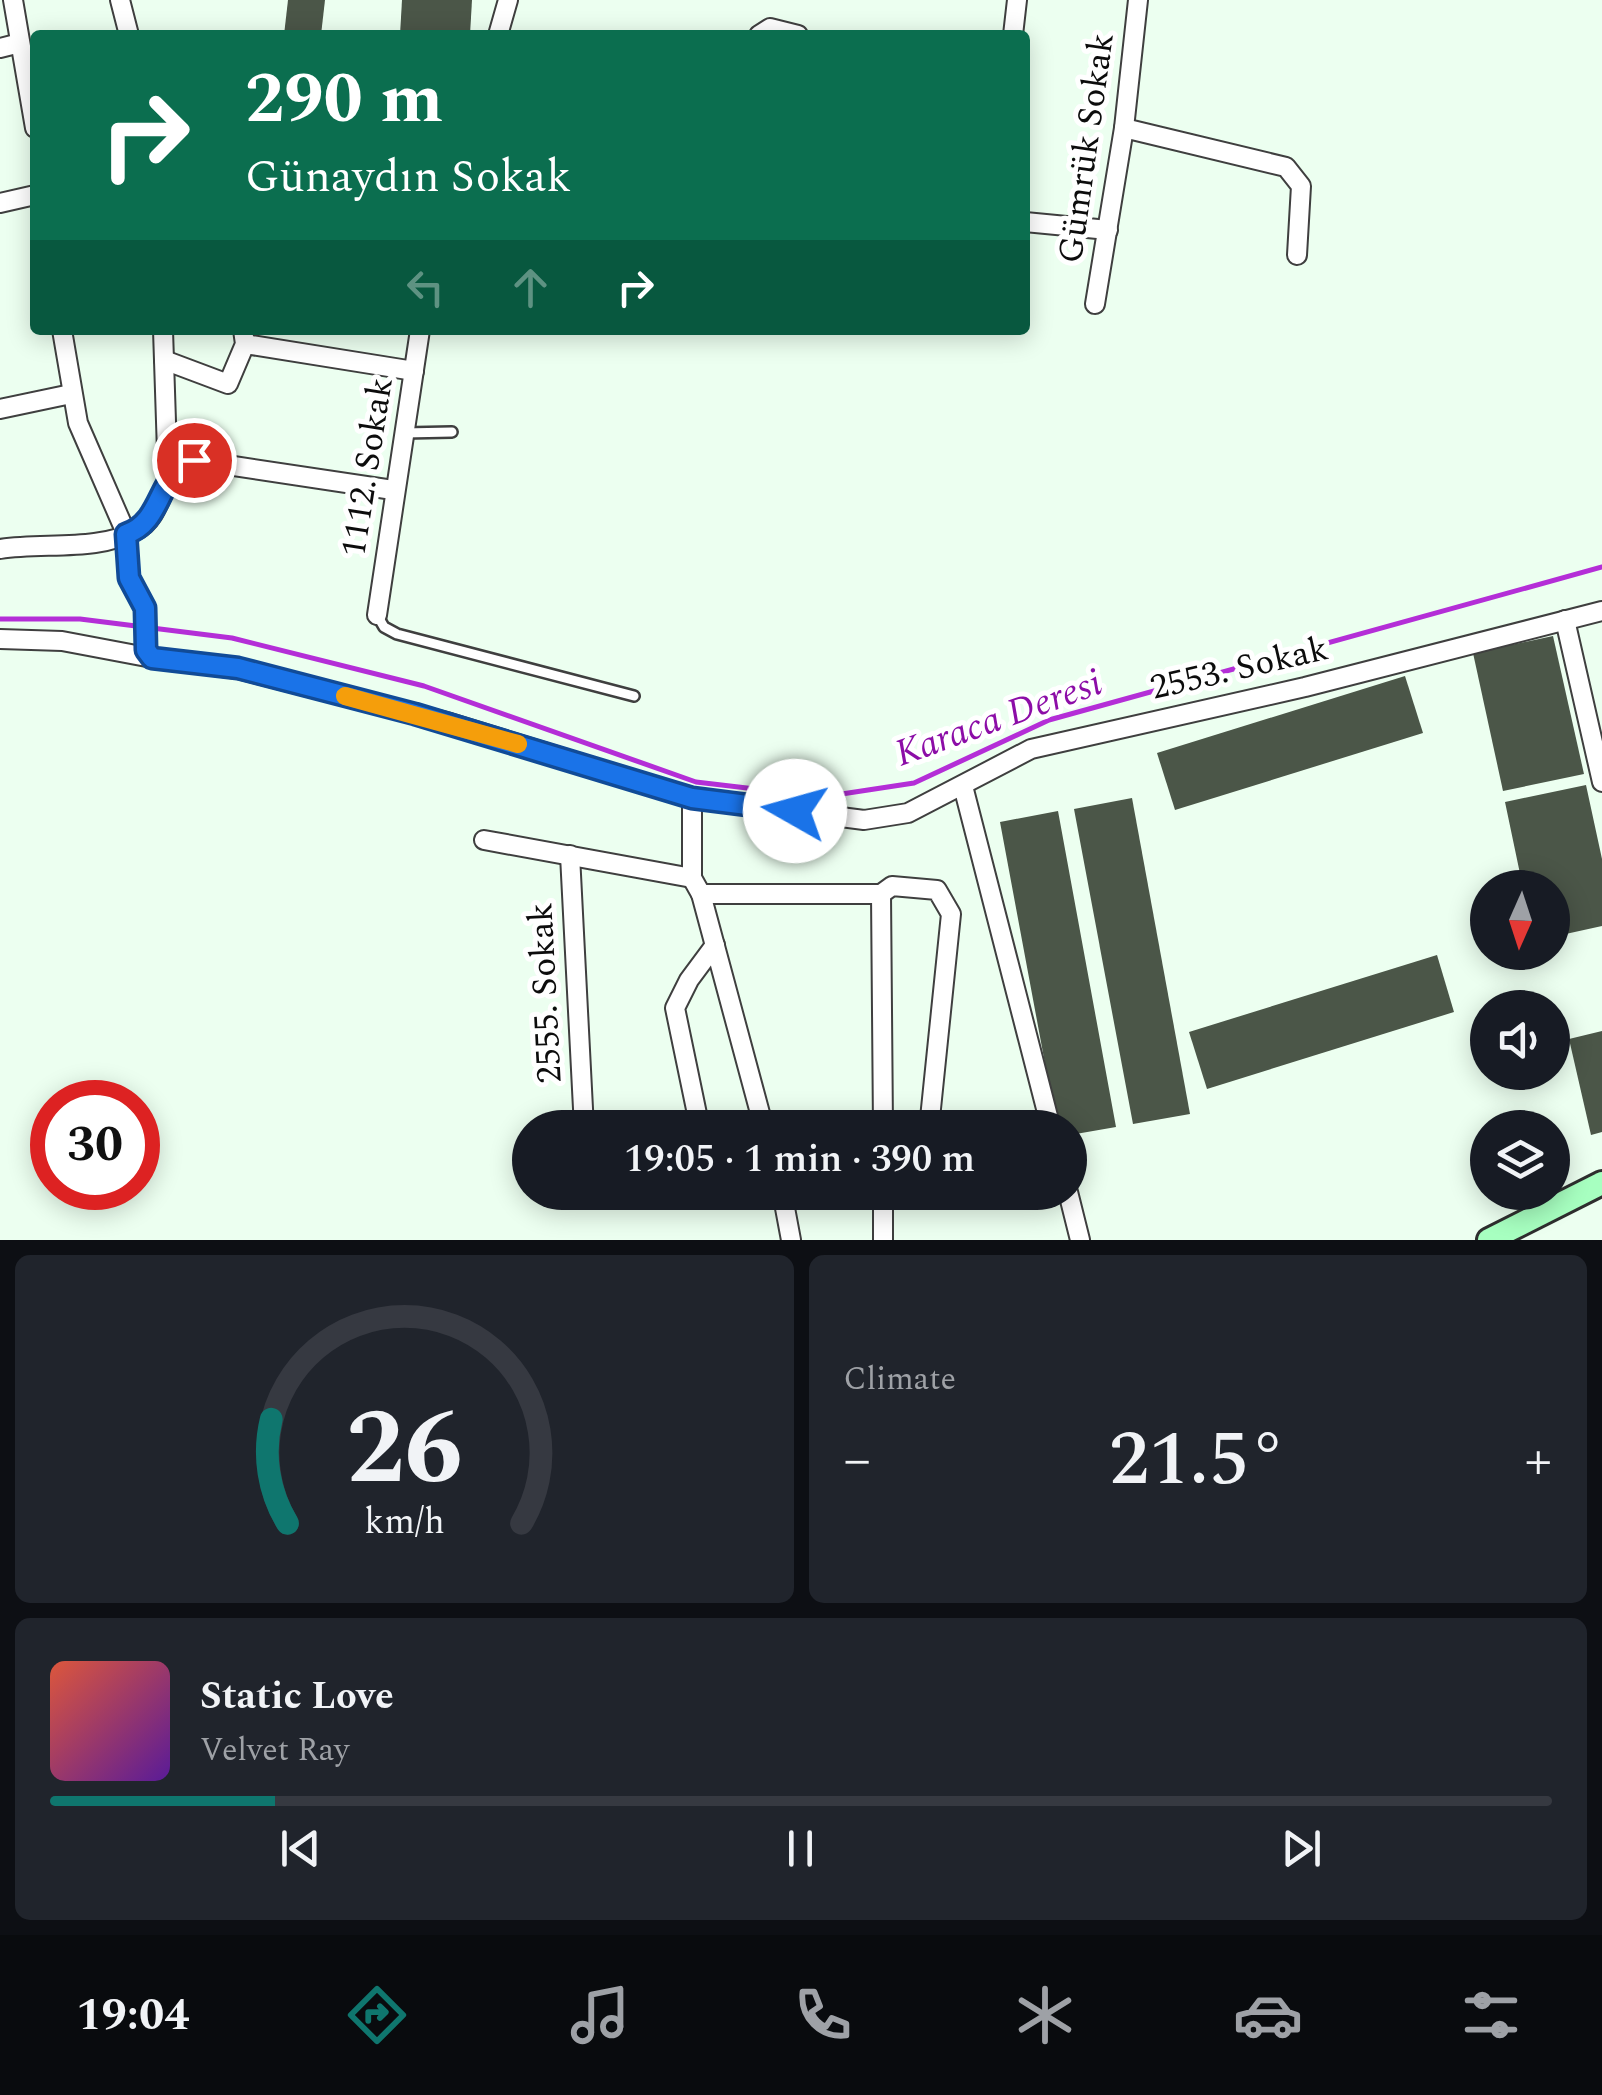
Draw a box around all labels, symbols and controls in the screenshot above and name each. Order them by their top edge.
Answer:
street label: Gümrük Sokak [1044,30,1129,267]
text: 290 m [245,47,443,153]
icon: right [80,70,210,200]
text: Günaydın Sokak [245,143,571,212]
icon: left [398,260,453,315]
icon: ahead [503,260,558,315]
icon: right [608,260,663,315]
street label: 1112. Sokak [327,374,408,561]
pin [152,418,237,503]
icon: arrive [167,433,222,488]
street label: 2553. Sokak [1145,622,1334,715]
water label: Karaca Deresi [887,654,1111,783]
position arrow [743,759,847,863]
north arrow [1470,870,1570,970]
map controls [1470,870,1570,1210]
street label: 2555. Sokak [514,901,577,1085]
button: sound [1470,990,1570,1090]
speed limit sign: 30 [30,1080,160,1210]
button: layers [1470,1110,1570,1210]
text: 19:05 · 1 min · 390 m [624,1131,975,1189]
text: Climate [844,1355,956,1404]
text: 26 [346,1371,463,1529]
text: 21.5° [1109,1404,1287,1518]
text: − [844,1419,871,1502]
text: + [1524,1419,1552,1502]
text: km/h [364,1495,444,1550]
text: Static Love [200,1668,394,1726]
text: Velvet Ray [200,1726,349,1775]
icon: previous [273,1821,328,1876]
icon: pause [773,1821,828,1876]
icon: next [1274,1821,1329,1876]
icon: directions [342,1980,412,2050]
icon: music [565,1980,635,2050]
icon: phone [788,1980,858,2050]
icon: climate [1010,1980,1080,2050]
icon: car [1233,1980,1303,2050]
icon: filters [1456,1980,1526,2050]
text: 19:04 [76,1981,189,2050]

